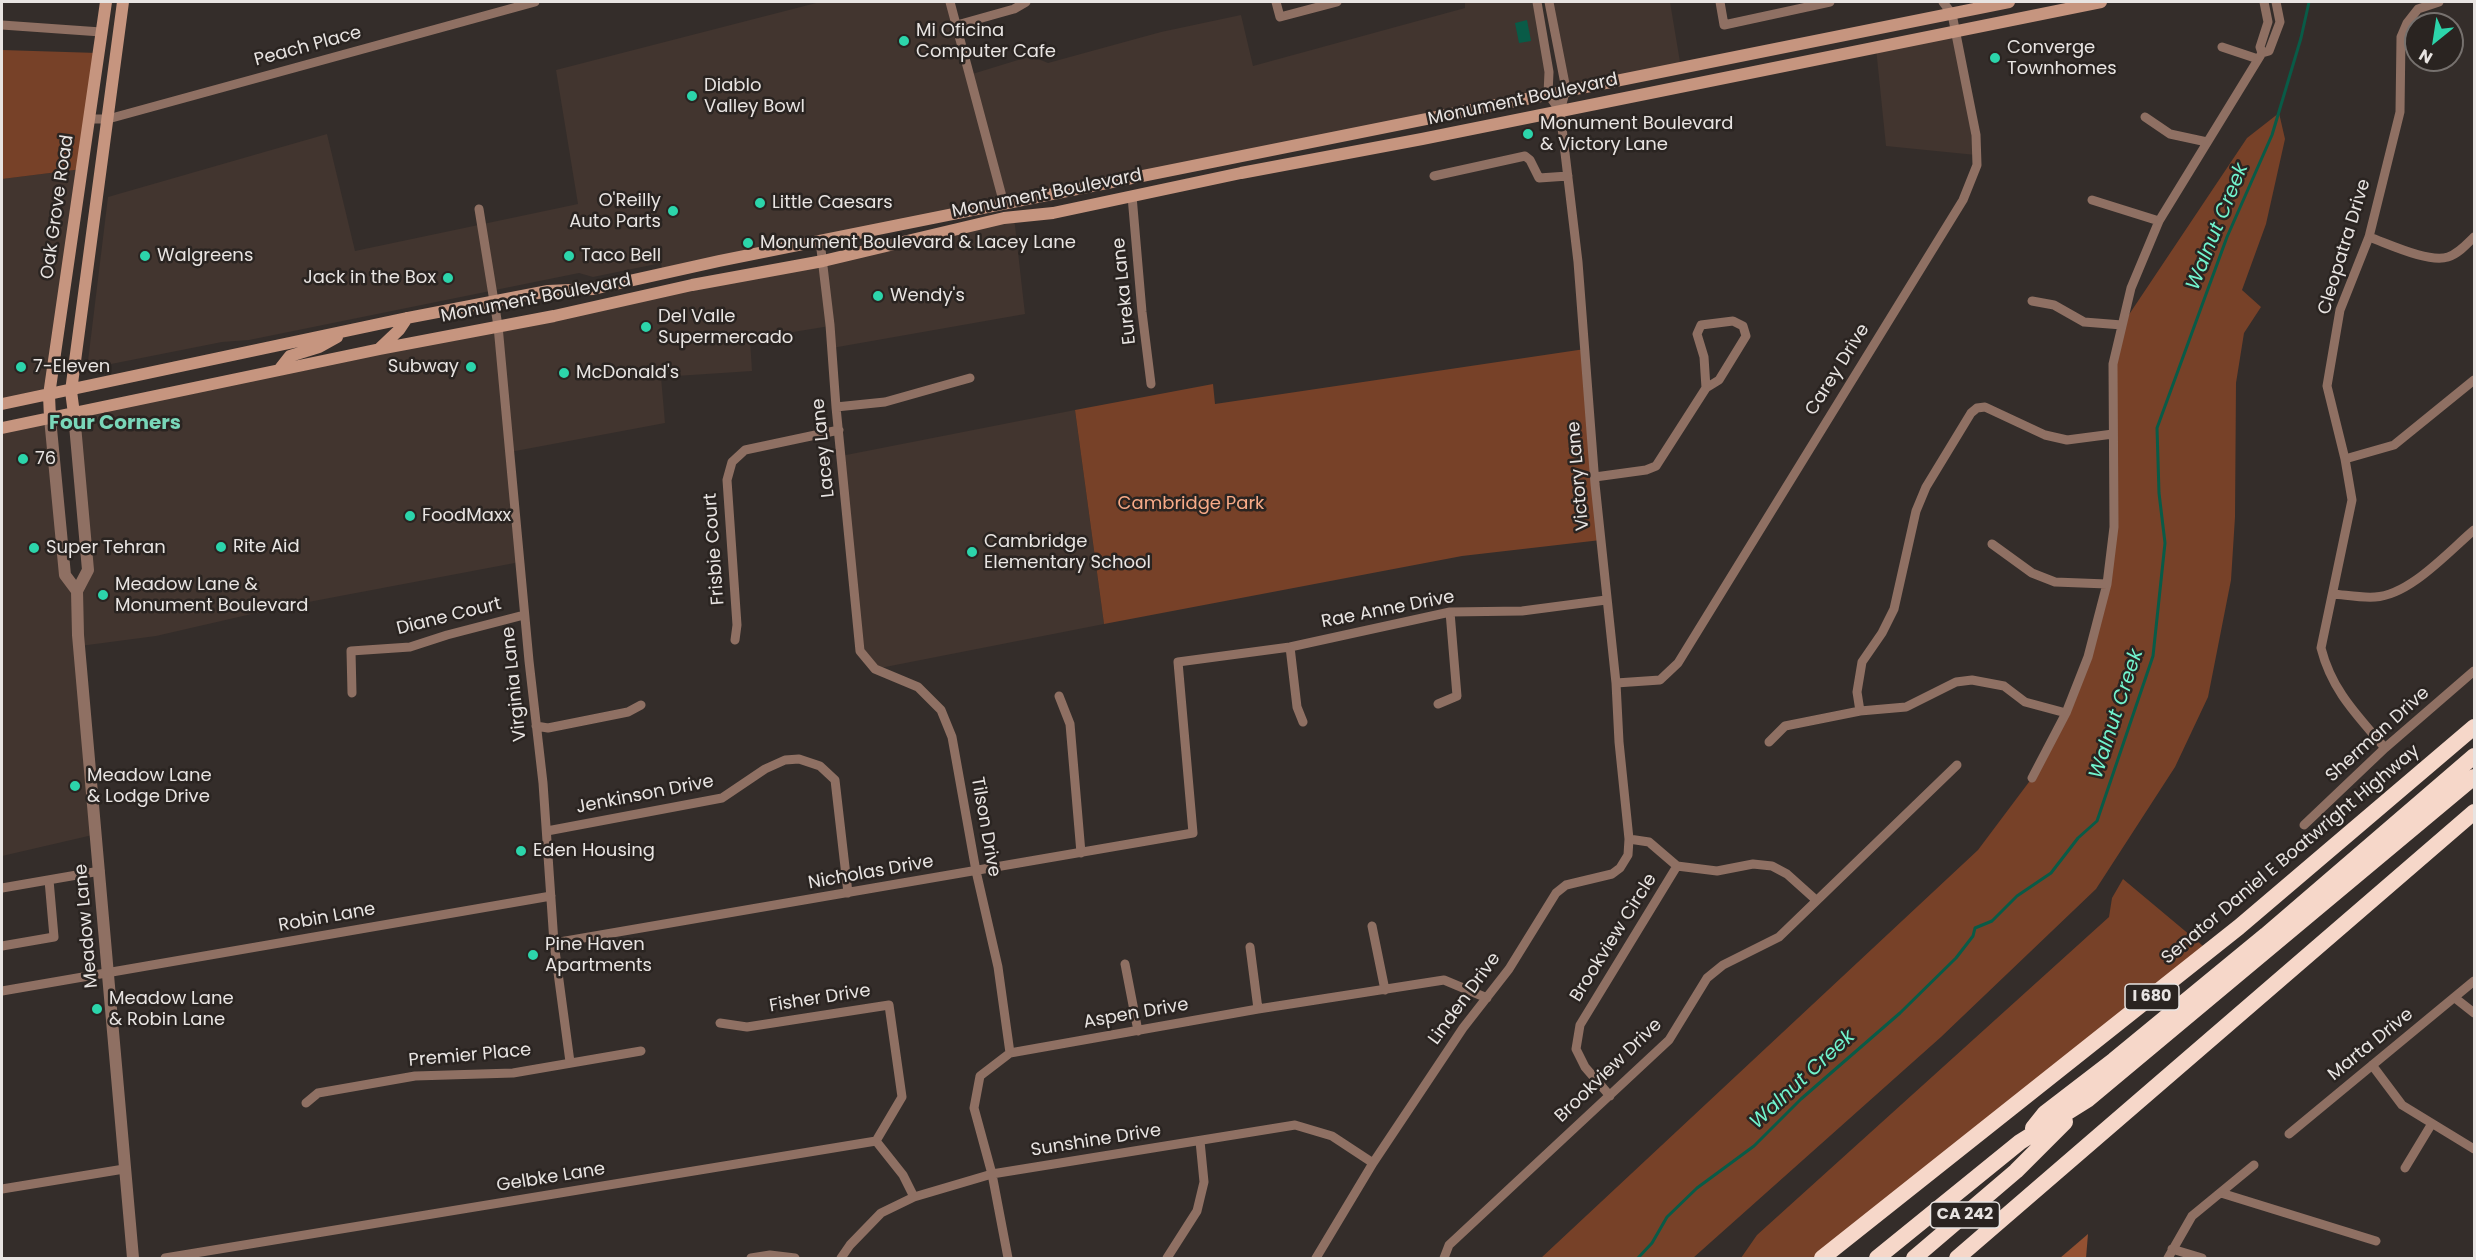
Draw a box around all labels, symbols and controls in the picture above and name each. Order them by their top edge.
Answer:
north arrow [2404,12,2464,72]
place label: Mi Oficina Computer Cafe [916,20,1056,63]
street label: Peach Place [252,22,364,72]
marker: Mi Oficina Computer Cafe [897,34,911,48]
place label: Converge Townhomes [2007,37,2117,80]
text: N [2415,43,2437,69]
marker: Converge Townhomes [1988,51,2002,65]
street label: Monument Boulevard [1426,69,1620,131]
place label: Diablo Valley Bowl [704,75,805,118]
marker: Diablo Valley Bowl [685,89,699,103]
place label: Monument Boulevard & Victory Lane [1540,113,1733,156]
marker: Monument Boulevard & Victory Lane [1521,127,1535,141]
street label: Oak Grove Road [37,133,79,281]
water label: Walnut Creek [2182,160,2254,294]
street label: Monument Boulevard [950,165,1144,223]
street label: Cleopatra Drive [2314,177,2376,317]
place label: O'Reilly Auto Parts [569,190,661,232]
place label: Little Caesars [772,192,893,214]
marker: Little Caesars [753,196,767,210]
marker: O'Reilly Auto Parts [666,204,680,218]
place label: Monument Boulevard & Lacey Lane [760,232,1076,254]
marker: Monument Boulevard & Lacey Lane [741,236,755,250]
street label: Eureka Lane [1109,236,1141,346]
place label: Walgreens [157,245,253,267]
place label: Taco Bell [581,245,661,267]
marker: Walgreens [138,249,152,263]
marker: Taco Bell [562,249,576,263]
place label: Jack in the Box [303,267,436,289]
street label: Monument Boulevard [439,270,633,328]
marker: Jack in the Box [441,271,455,285]
place label: Wendy's [890,285,965,307]
marker: Wendy's [871,289,885,303]
place label: Del Valle Supermercado [658,306,793,348]
marker: Del Valle Supermercado [639,320,653,334]
street label: Carey Drive [1801,320,1875,420]
place label: 7-Eleven [33,356,110,378]
place label: Subway [388,356,459,378]
marker: 7-Eleven [14,360,28,374]
marker: Subway [464,360,478,374]
place label: McDonald's [576,362,679,384]
marker: McDonald's [557,366,571,380]
street label: Lacey Lane [808,397,840,499]
district label: Four Corners [49,412,181,436]
street label: Victory Lane [1563,420,1595,532]
place label: 76 [35,448,56,470]
marker: 76 [16,452,30,466]
street label: Frisbie Court [700,492,730,606]
park label: Cambridge Park [1118,493,1264,515]
place label: FoodMaxx [422,505,511,527]
marker: FoodMaxx [403,509,417,523]
place label: Cambridge Elementary School [984,531,1151,574]
place label: Rite Aid [233,536,300,558]
place label: Super Tehran [46,537,166,559]
marker: Rite Aid [214,540,228,554]
marker: Super Tehran [27,541,41,555]
marker: Cambridge Elementary School [965,545,979,559]
place label: Meadow Lane & Monument Boulevard [115,574,308,616]
street label: Rae Anne Drive [1320,586,1456,634]
marker: Meadow Lane & Monument Boulevard [96,588,110,602]
street label: Diane Court [394,594,504,640]
street label: Virginia Lane [498,625,532,743]
water label: Walnut Creek [2085,646,2149,782]
street label: Sherman Drive [2322,683,2434,787]
street label: Senator Daniel E Boatwright Highway [2158,741,2424,969]
place label: Meadow Lane & Lodge Drive [87,765,212,808]
street label: Jenkinson Drive [574,771,716,819]
street label: Tilson Drive [966,775,1004,879]
marker: Meadow Lane & Lodge Drive [68,779,82,793]
place label: Eden Housing [533,840,655,862]
marker: Eden Housing [514,844,528,858]
street label: Nicholas Drive [807,851,935,895]
street label: Meadow Lane [71,863,103,989]
street label: Brookview Circle [1566,870,1662,1006]
street label: Robin Lane [277,899,377,937]
place label: Pine Haven Apartments [545,934,652,976]
marker: Pine Haven Apartments [526,948,540,962]
street label: Linden Drive [1424,949,1506,1049]
street label: Fisher Drive [768,980,872,1018]
road number: I 680 [2125,984,2179,1010]
place label: Meadow Lane & Robin Lane [109,988,234,1030]
street label: Aspen Drive [1082,994,1190,1034]
marker: Meadow Lane & Robin Lane [90,1002,104,1016]
street label: Marta Drive [2324,1004,2418,1086]
street label: Brookview Drive [1551,1014,1667,1128]
water label: Walnut Creek [1746,1025,1860,1135]
street label: Premier Place [408,1040,532,1072]
street label: Sunshine Drive [1029,1120,1163,1162]
street label: Gelbke Lane [495,1159,607,1197]
road number: CA 242 [1930,1202,2000,1228]

